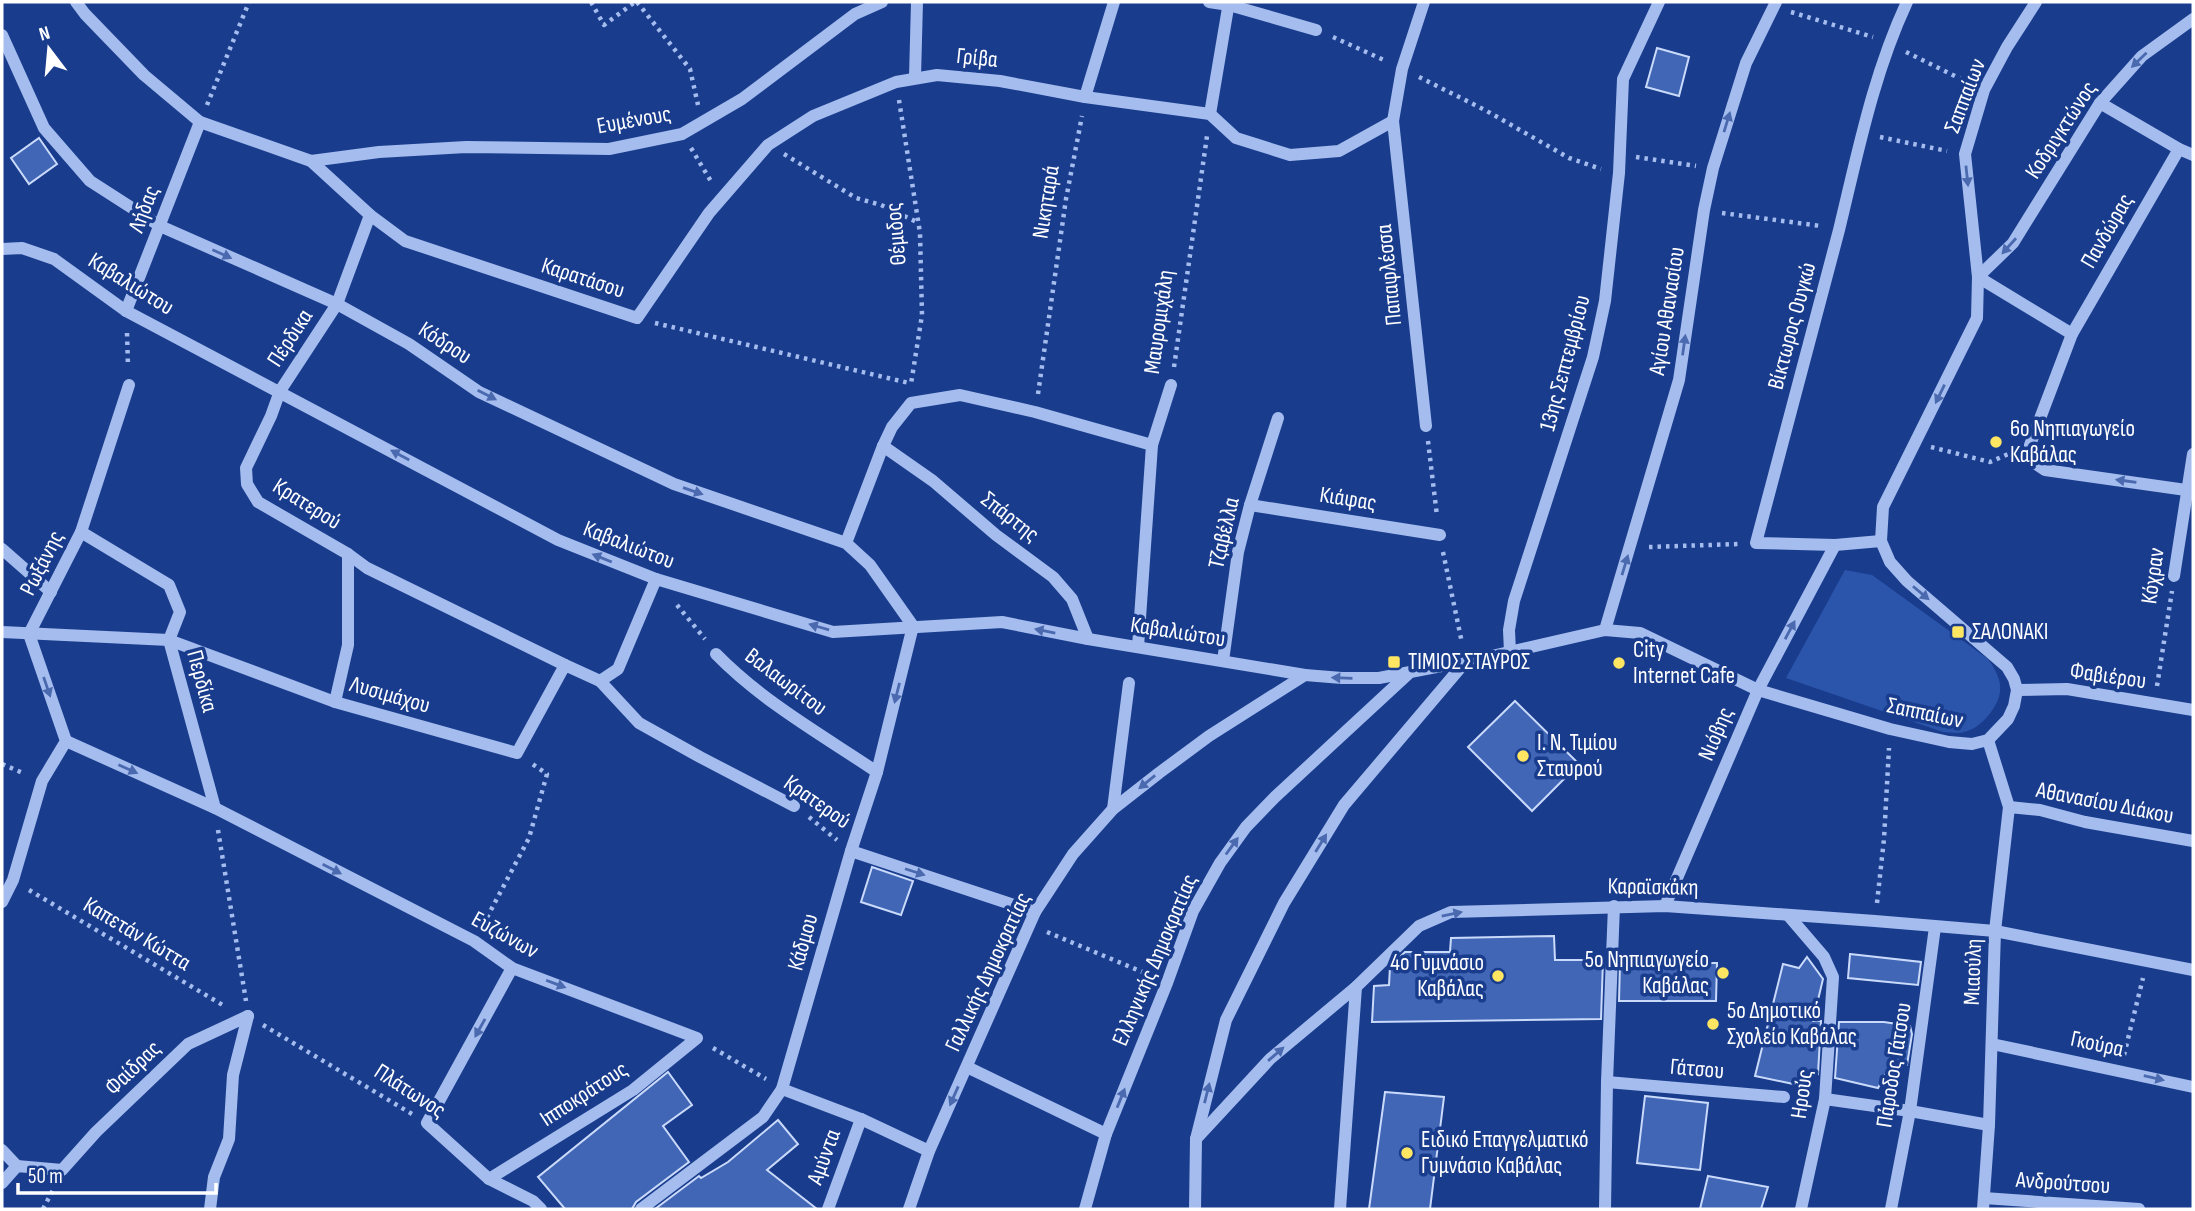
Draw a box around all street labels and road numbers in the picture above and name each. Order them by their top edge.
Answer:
street label: Γρίβα [955,42,999,74]
street label: Σαππαίων [1938,55,1992,137]
street label: Κοδριγκτώνος [2019,76,2103,184]
street label: Ευμένους [595,100,673,140]
street label: Νικηταρά [1026,163,1066,240]
street label: Λήδας [122,182,166,237]
street label: Πανδώρας [2074,189,2140,273]
street label: Θέμιδος [879,201,913,267]
street label: Παπαφλέσσα [1370,223,1408,327]
street label: Αγίου Αθανασίου [1643,245,1691,378]
street label: Καβαλιώτου [83,247,179,321]
street label: Καρατάσου [538,251,628,305]
street label: Βίκτωρος Ουγκώ [1762,259,1822,393]
street label: Μαυρομιχάλη [1138,268,1180,376]
street label: 13ης Σεπτεμβρίου [1533,292,1597,434]
street label: Πέρδικα [261,304,319,372]
street label: Κόδρου [413,316,477,370]
street label: Κρατερού [268,472,346,536]
street label: Κιάφας [1318,481,1378,517]
street label: Σπάρτης [975,486,1045,548]
street label: Τζαβέλλα [1202,494,1246,571]
street label: Καβαλιώτου [579,515,679,575]
street label: Ρωξάνης [14,526,70,600]
street label: Κόχραν [2135,546,2171,606]
street label: Καβαλιώτου [1129,611,1227,653]
street label: Βαλαωρίτου [739,642,833,722]
street label: Περδίκα [180,647,224,715]
street label: Φαβιέρου [2068,657,2148,695]
street label: Λυσιμάχου [346,670,433,720]
street label: Σαππαίων [1884,691,1966,735]
street label: Νιόβης [1692,703,1740,765]
street label: Κρατερού [778,769,856,835]
street label: Αθανασίου Διάκου [2033,776,2176,830]
street label: Ελληνικής Δημοκρατίας [1106,870,1204,1050]
street label: Καραϊσκάκη [1607,872,1699,902]
street label: Γαλλικής Δημοκρατίας [939,888,1037,1056]
street label: Καπετάν Κώττα [78,891,196,977]
street label: Ευζώνων [467,905,543,965]
street label: Κάδμου [782,910,824,974]
street label: Μιαούλη [1958,938,1988,1006]
street label: Πάροδος Γάτσου [1870,1001,1918,1129]
street label: Γκούρα [2068,1025,2126,1063]
street label: Φαίδρας [99,1035,167,1101]
street label: Γάτσου [1669,1053,1725,1085]
street label: Ιπποκράτους [535,1055,633,1133]
street label: Πλάτωνος [369,1058,451,1124]
street label: Ηρούς [1785,1067,1819,1121]
street label: Αμύντα [801,1125,847,1189]
street label: Ανδρούτσου [2014,1166,2111,1200]

